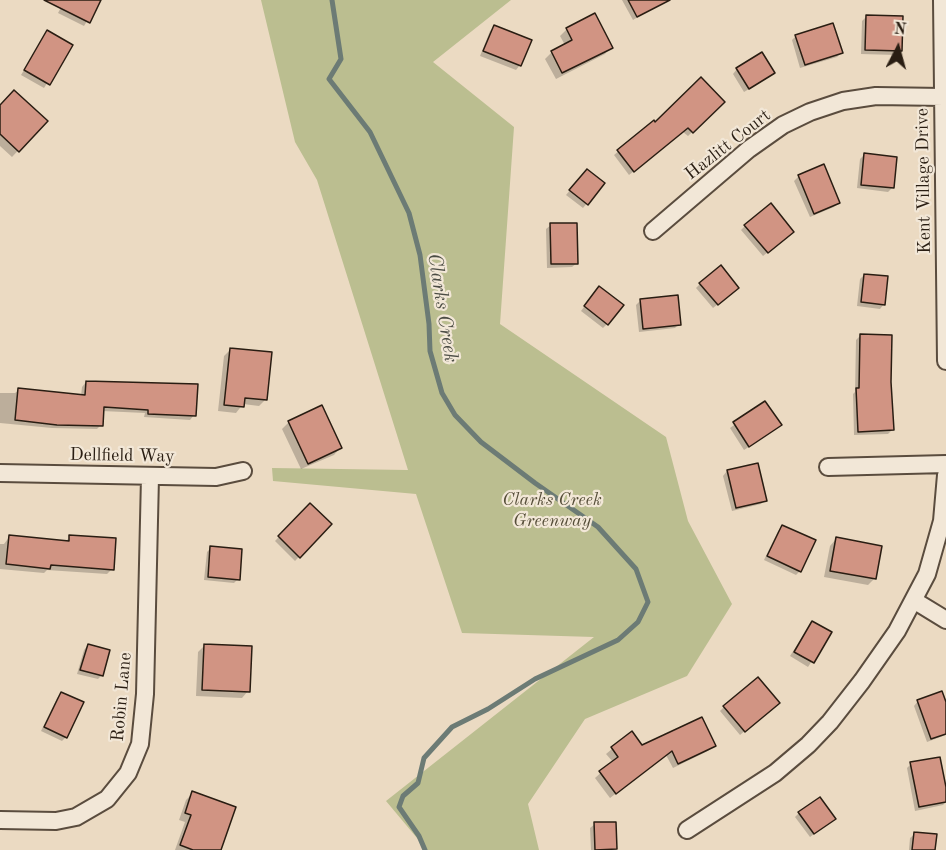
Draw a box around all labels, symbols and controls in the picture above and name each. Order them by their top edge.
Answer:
north arrow [868,18,928,78]
text: N [893,22,907,39]
street label: Hazlitt Court [681,105,775,185]
street label: Kent Village Drive [912,108,936,254]
water label: Clarks Creek [422,252,462,364]
street label: Dellfield Way [69,444,175,468]
park label: Clarks Creek Greenway [502,489,602,532]
street label: Robin Lane [107,651,137,743]

